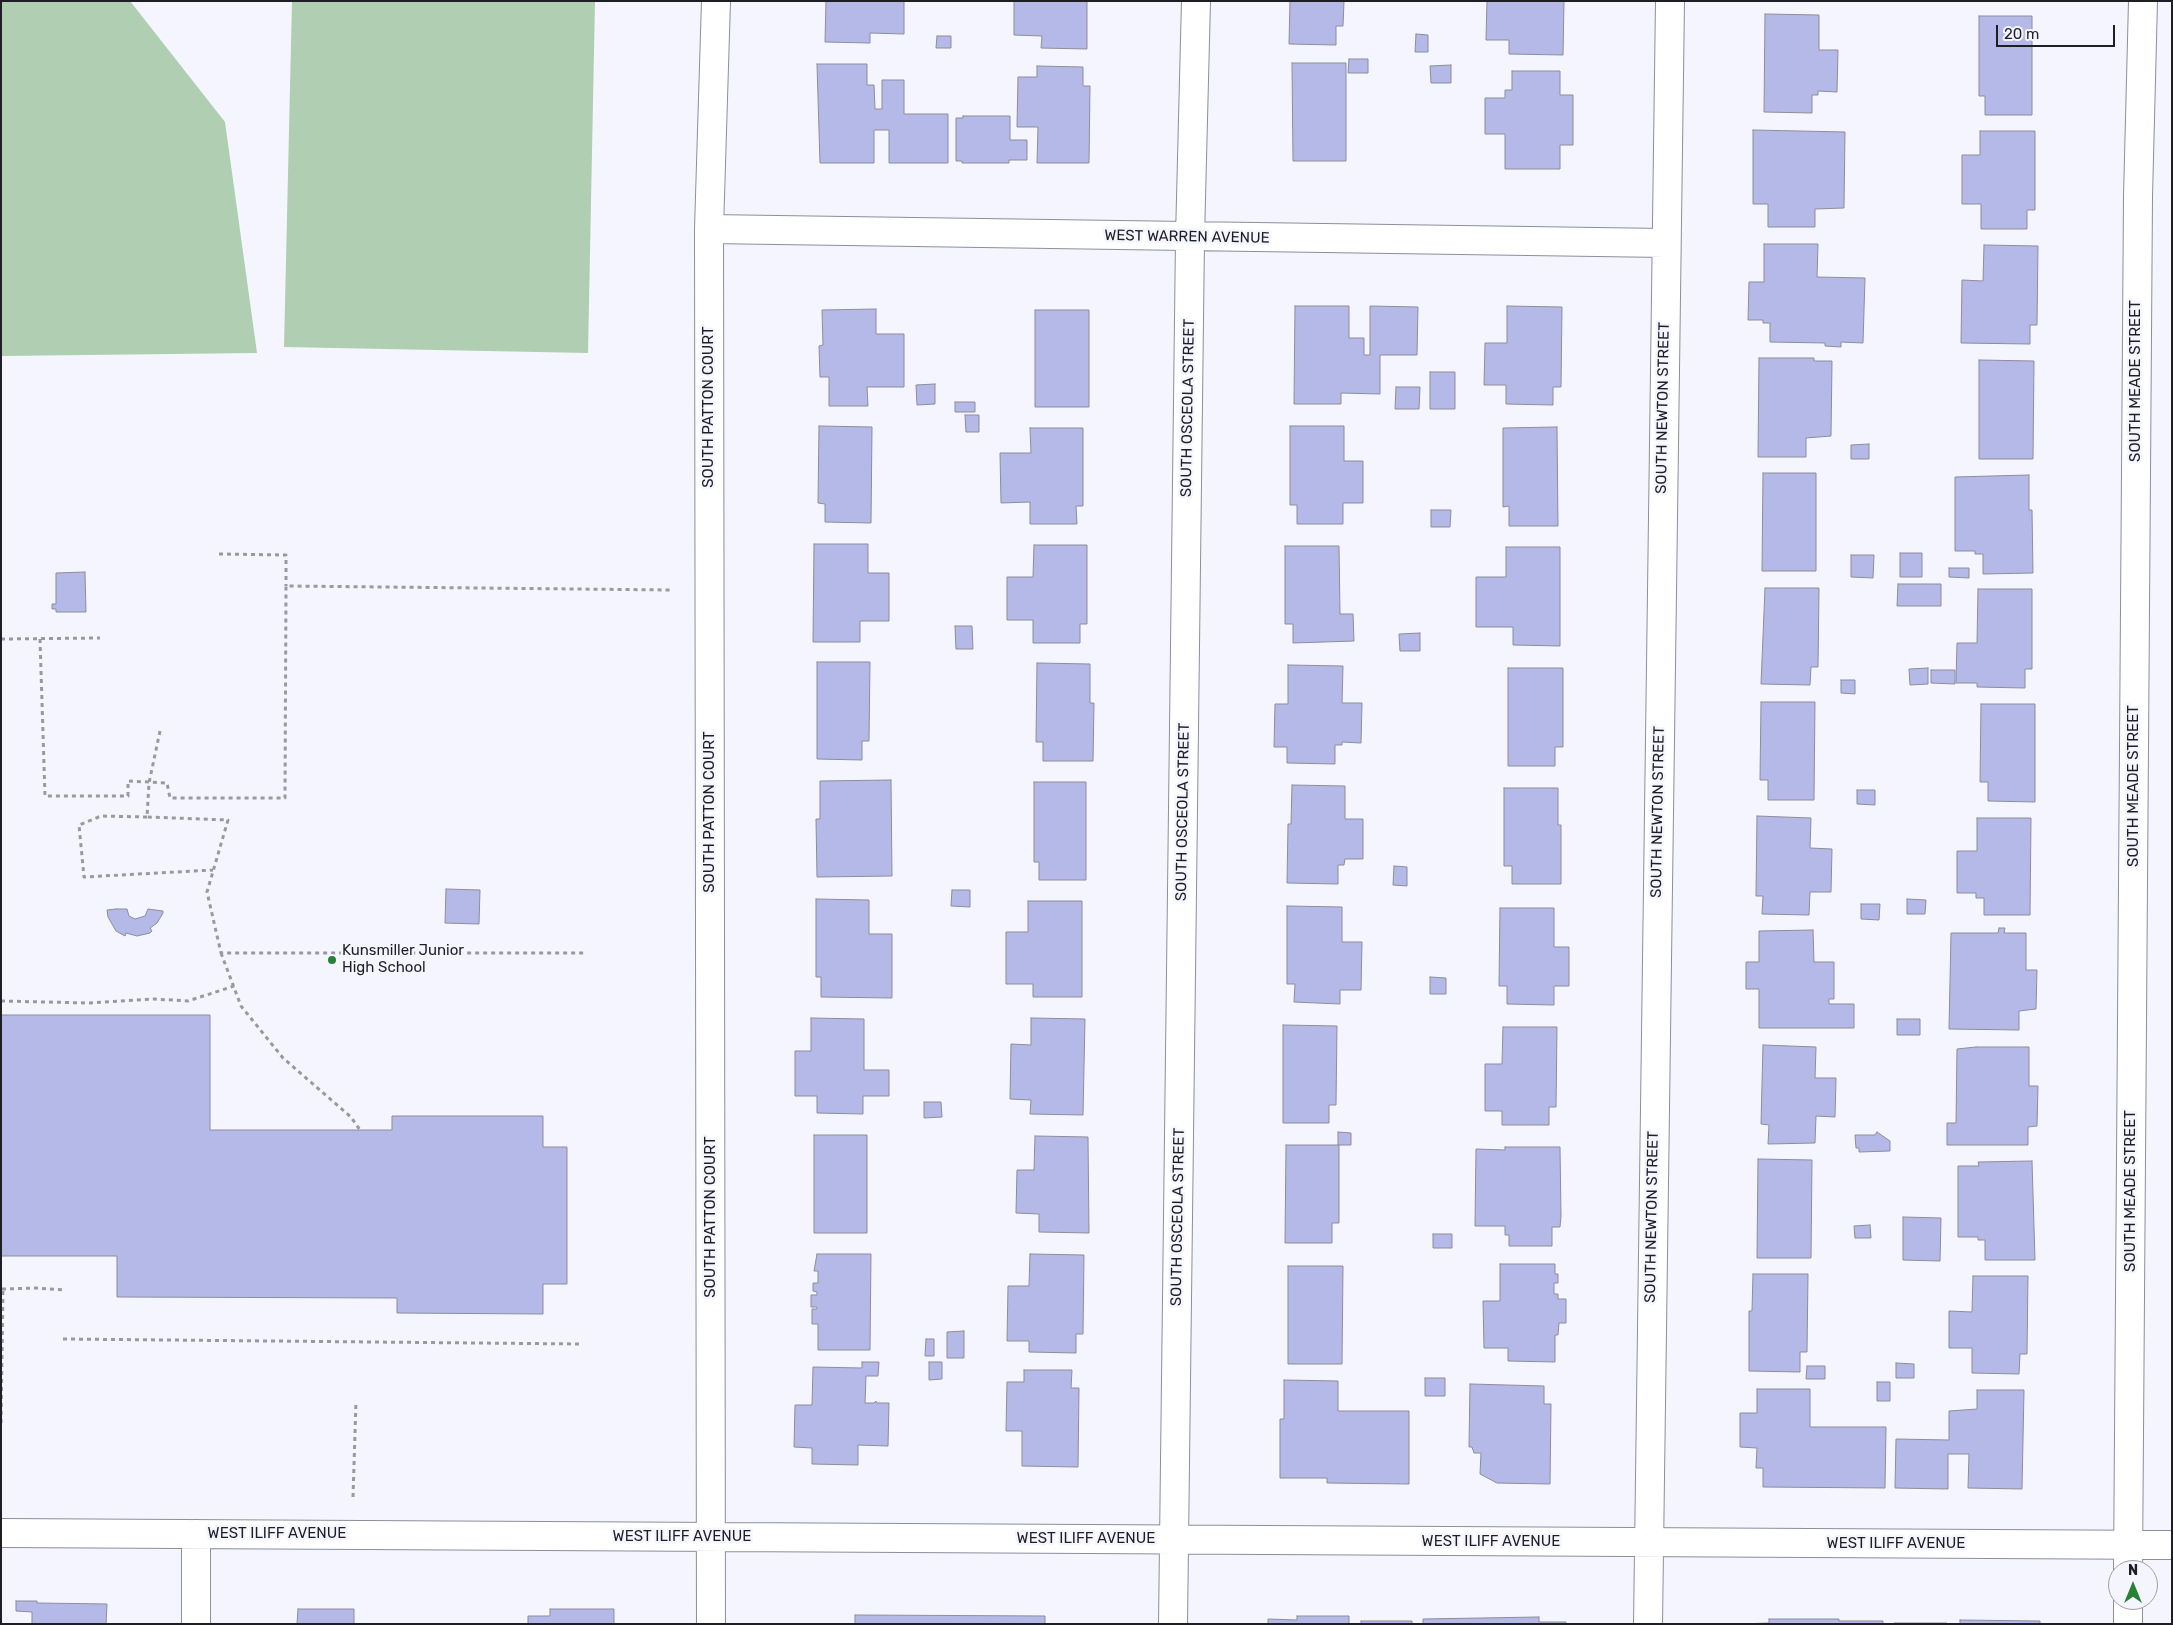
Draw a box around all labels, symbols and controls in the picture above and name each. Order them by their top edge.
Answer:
scale bar [1998,15,2117,47]
text: 20 m [2004,25,2039,43]
street label: WEST WARREN AVENUE [1104,227,1270,247]
street label: SOUTH MEADE STREET [2127,300,2145,462]
street label: SOUTH OSCEOLA STREET [1177,319,1199,497]
street label: SOUTH NEWTON STREET [1653,322,1673,494]
street label: SOUTH PATTON COURT [700,326,718,488]
street label: SOUTH MEADE STREET [2125,705,2143,867]
street label: SOUTH OSCEOLA STREET [1172,723,1194,901]
street label: SOUTH NEWTON STREET [1648,726,1668,898]
street label: SOUTH PATTON COURT [701,731,719,893]
place label: Kunsmiller Junior High School [342,942,464,977]
marker: Kunsmiller Junior High School [326,954,338,966]
street label: SOUTH MEADE STREET [2122,1110,2140,1272]
street label: SOUTH OSCEOLA STREET [1167,1128,1189,1306]
street label: SOUTH NEWTON STREET [1642,1131,1662,1303]
street label: SOUTH PATTON COURT [702,1136,720,1298]
street label: WEST ILIFF AVENUE [208,1525,346,1543]
street label: WEST ILIFF AVENUE [613,1528,751,1546]
street label: WEST ILIFF AVENUE [1017,1530,1155,1548]
street label: WEST ILIFF AVENUE [1422,1533,1560,1551]
street label: WEST ILIFF AVENUE [1827,1535,1965,1553]
north arrow [2108,1560,2158,1610]
text: N [2128,1562,2138,1579]

